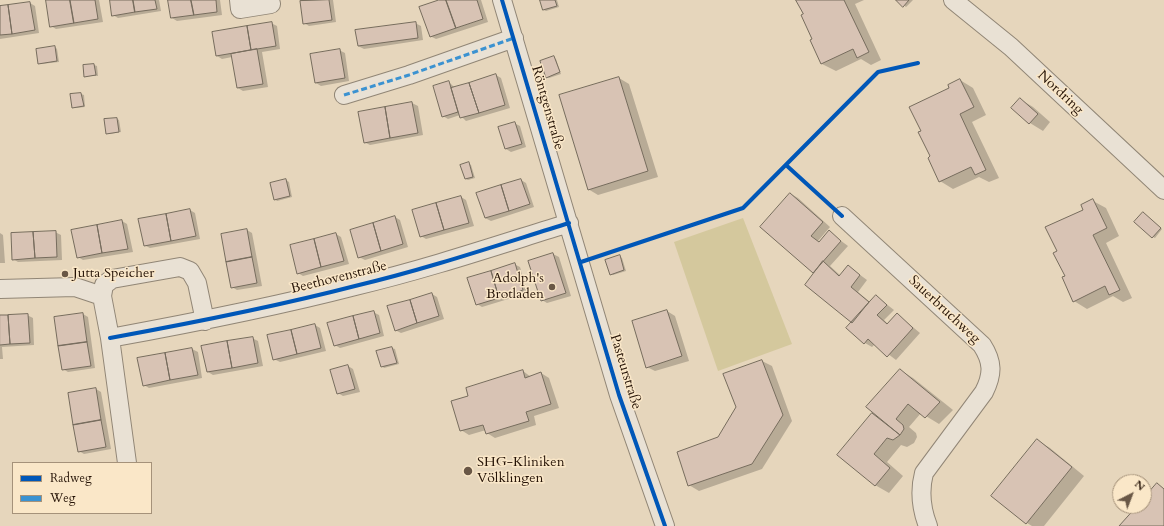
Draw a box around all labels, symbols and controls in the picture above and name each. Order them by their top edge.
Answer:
street label: Röntgenstraße [527,64,567,152]
street label: Nordring [1033,67,1087,119]
street label: Beethovenstraße [289,258,389,298]
place label: Jutta Speicher [73,266,154,282]
marker: Jutta Speicher [60,269,70,279]
place label: Adolph's Brotladen [486,271,544,304]
street label: Sauerbruchweg [905,272,983,348]
marker: Adolph's Brotladen [547,282,557,292]
street label: Pasteurstraße [606,332,644,412]
place label: SHG-Kliniken Völklingen [477,455,565,488]
legend [12,462,152,514]
marker: SHG-Kliniken Völklingen [462,465,474,477]
text: Radweg [50,470,92,486]
north arrow [1112,474,1152,514]
text: N [1131,477,1148,494]
text: Weg [50,490,75,506]

